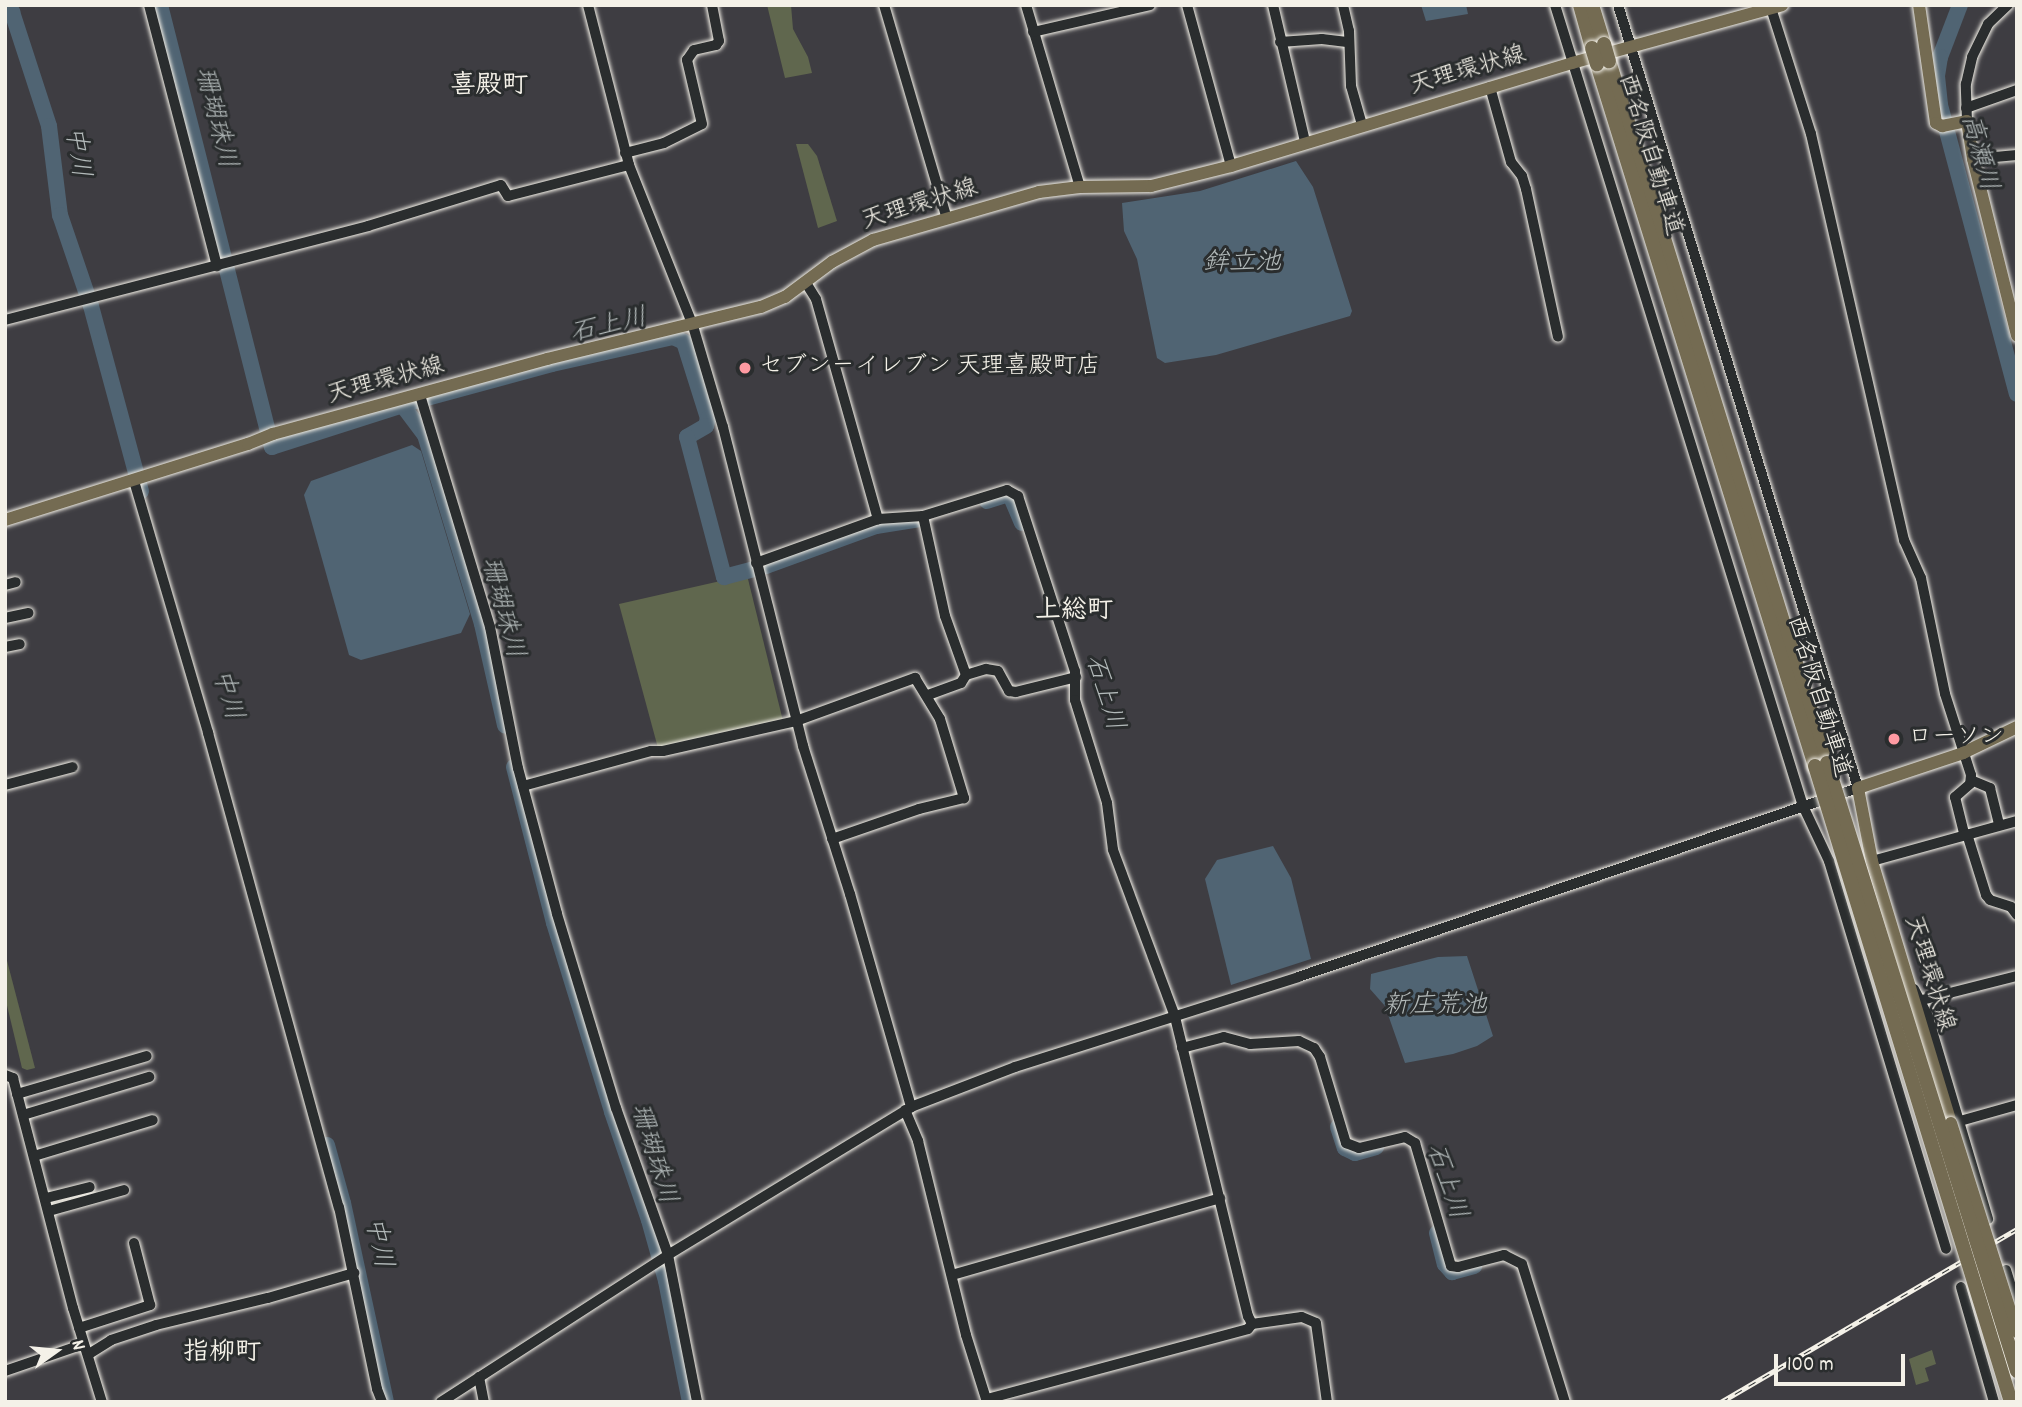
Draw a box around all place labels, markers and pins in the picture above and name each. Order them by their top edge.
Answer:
place label: セブン－イレブン 天理喜殿町店 [759,354,1100,382]
marker: セブン－イレブン 天理喜殿町店 [737,360,753,376]
place label: ローソン [1908,725,2004,753]
marker: ローソン [1886,731,1902,747]

